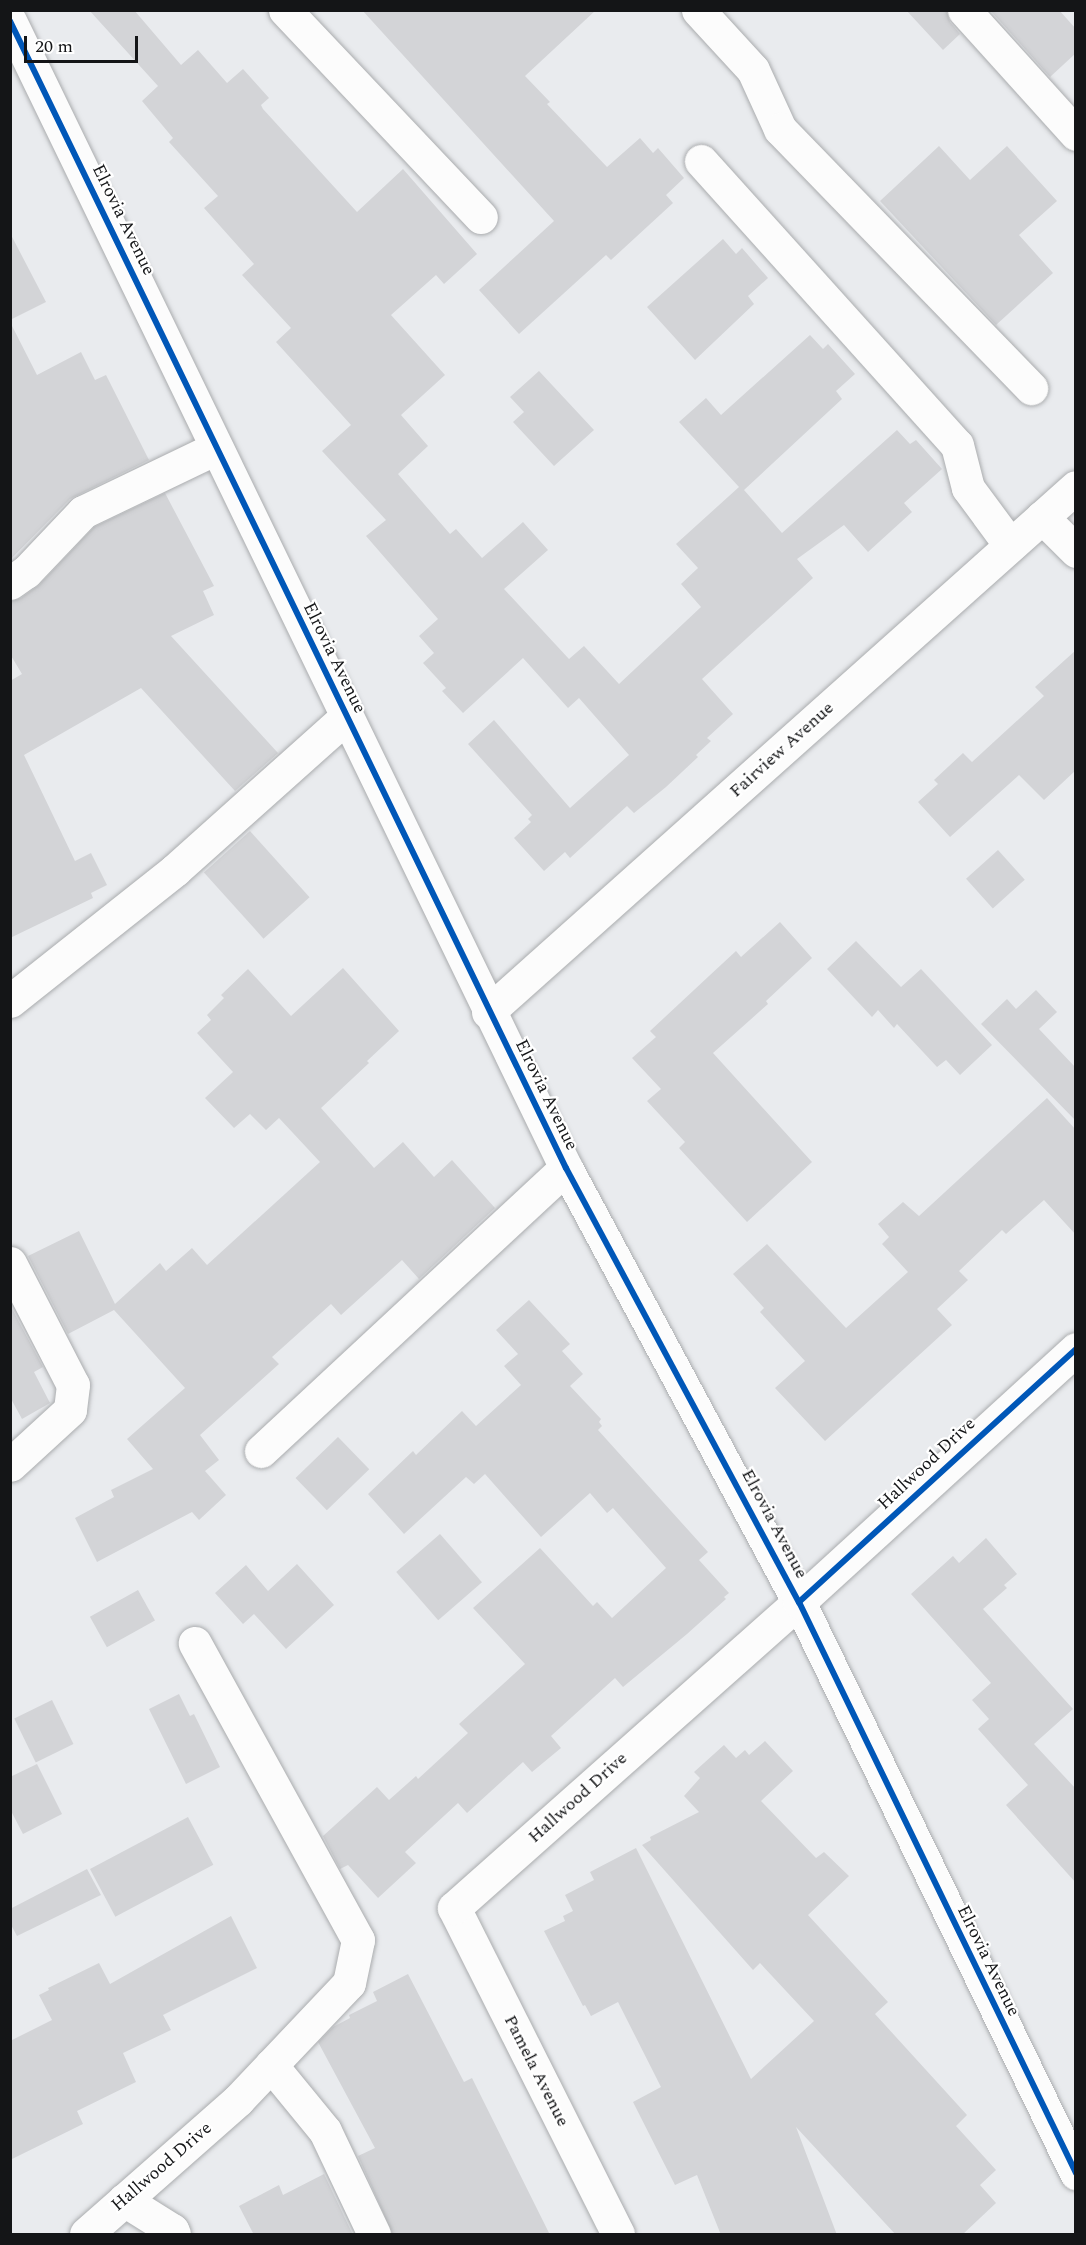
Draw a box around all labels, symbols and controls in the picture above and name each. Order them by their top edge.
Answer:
scale bar [27,24,141,62]
text: 20 m [35,33,73,60]
street label: Elrovia Avenue [87,161,159,279]
street label: Elrovia Avenue [298,599,370,717]
street label: Fairview Avenue [725,698,839,802]
street label: Elrovia Avenue [510,1036,582,1154]
street label: Hallwood Drive [874,1413,980,1515]
street label: Elrovia Avenue [736,1466,812,1582]
street label: Hallwood Drive [524,1748,632,1848]
street label: Elrovia Avenue [952,1902,1024,2020]
street label: Pamela Avenue [499,2012,573,2130]
street label: Hallwood Drive [107,2118,217,2216]

